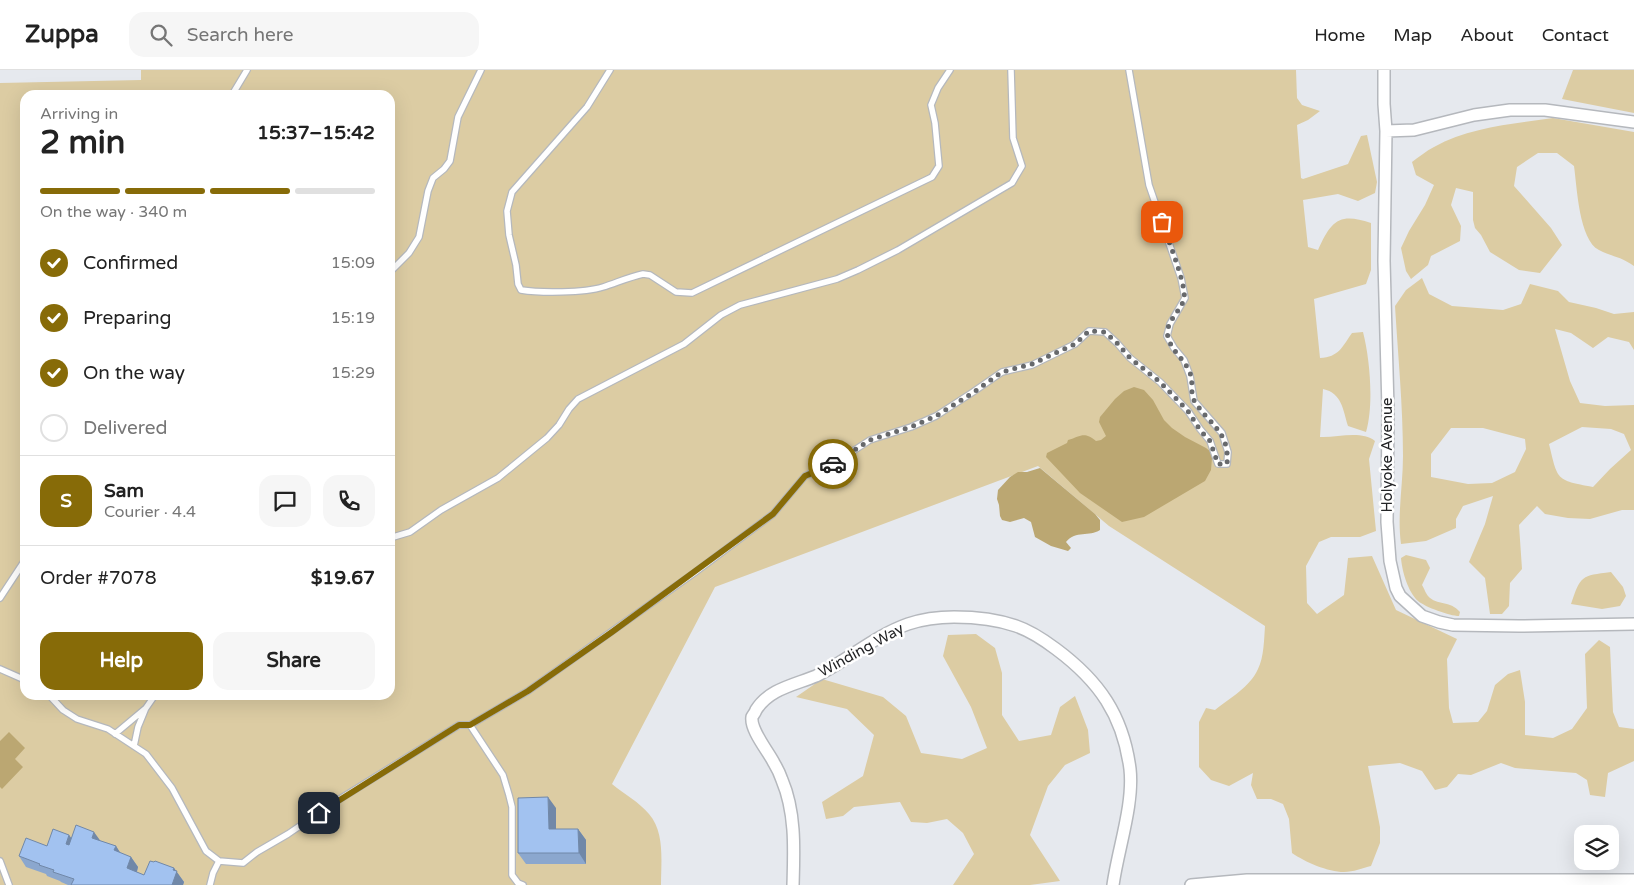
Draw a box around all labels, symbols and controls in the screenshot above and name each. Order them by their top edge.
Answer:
search box [129,12,479,57]
text: Zuppa [25,20,99,49]
icon: search [147,21,175,49]
text: Search here [187,24,294,46]
text: Home [1314,24,1365,46]
text: Map [1393,24,1432,46]
text: About [1460,24,1514,46]
text: Contact [1542,24,1609,46]
text: Arriving in [40,104,118,124]
text: 15:37–15:42 [257,122,375,144]
text: 2 min [40,124,125,162]
pin [1141,201,1183,243]
text: On the way · 340 m [40,202,187,222]
icon: bag [1148,208,1176,236]
icon: check [40,249,68,277]
text: Confirmed [83,252,178,274]
text: 15:09 [331,253,375,273]
icon: check [40,304,68,332]
text: Preparing [83,307,172,329]
text: 15:19 [331,308,375,328]
icon: check [40,359,68,387]
text: On the way [83,362,185,384]
text: 15:29 [331,363,375,383]
street label: Holyoke Avenue [1378,397,1396,513]
text: Delivered [83,417,168,439]
courier [808,439,858,489]
icon: car [819,450,847,478]
button: chat [259,475,311,527]
button: phone [323,475,375,527]
text: Sam [104,480,144,502]
text: S [60,490,72,512]
text: Courier · 4.4 [104,502,196,522]
text: Order #7078 [40,567,157,589]
text: $19.67 [311,567,375,589]
street label: Winding Way [815,619,907,681]
button: Help [40,632,203,690]
button: Share [213,632,375,690]
pin [298,792,340,834]
icon: home [305,799,333,827]
map controls [1574,825,1619,870]
button: layers [1574,825,1619,870]

